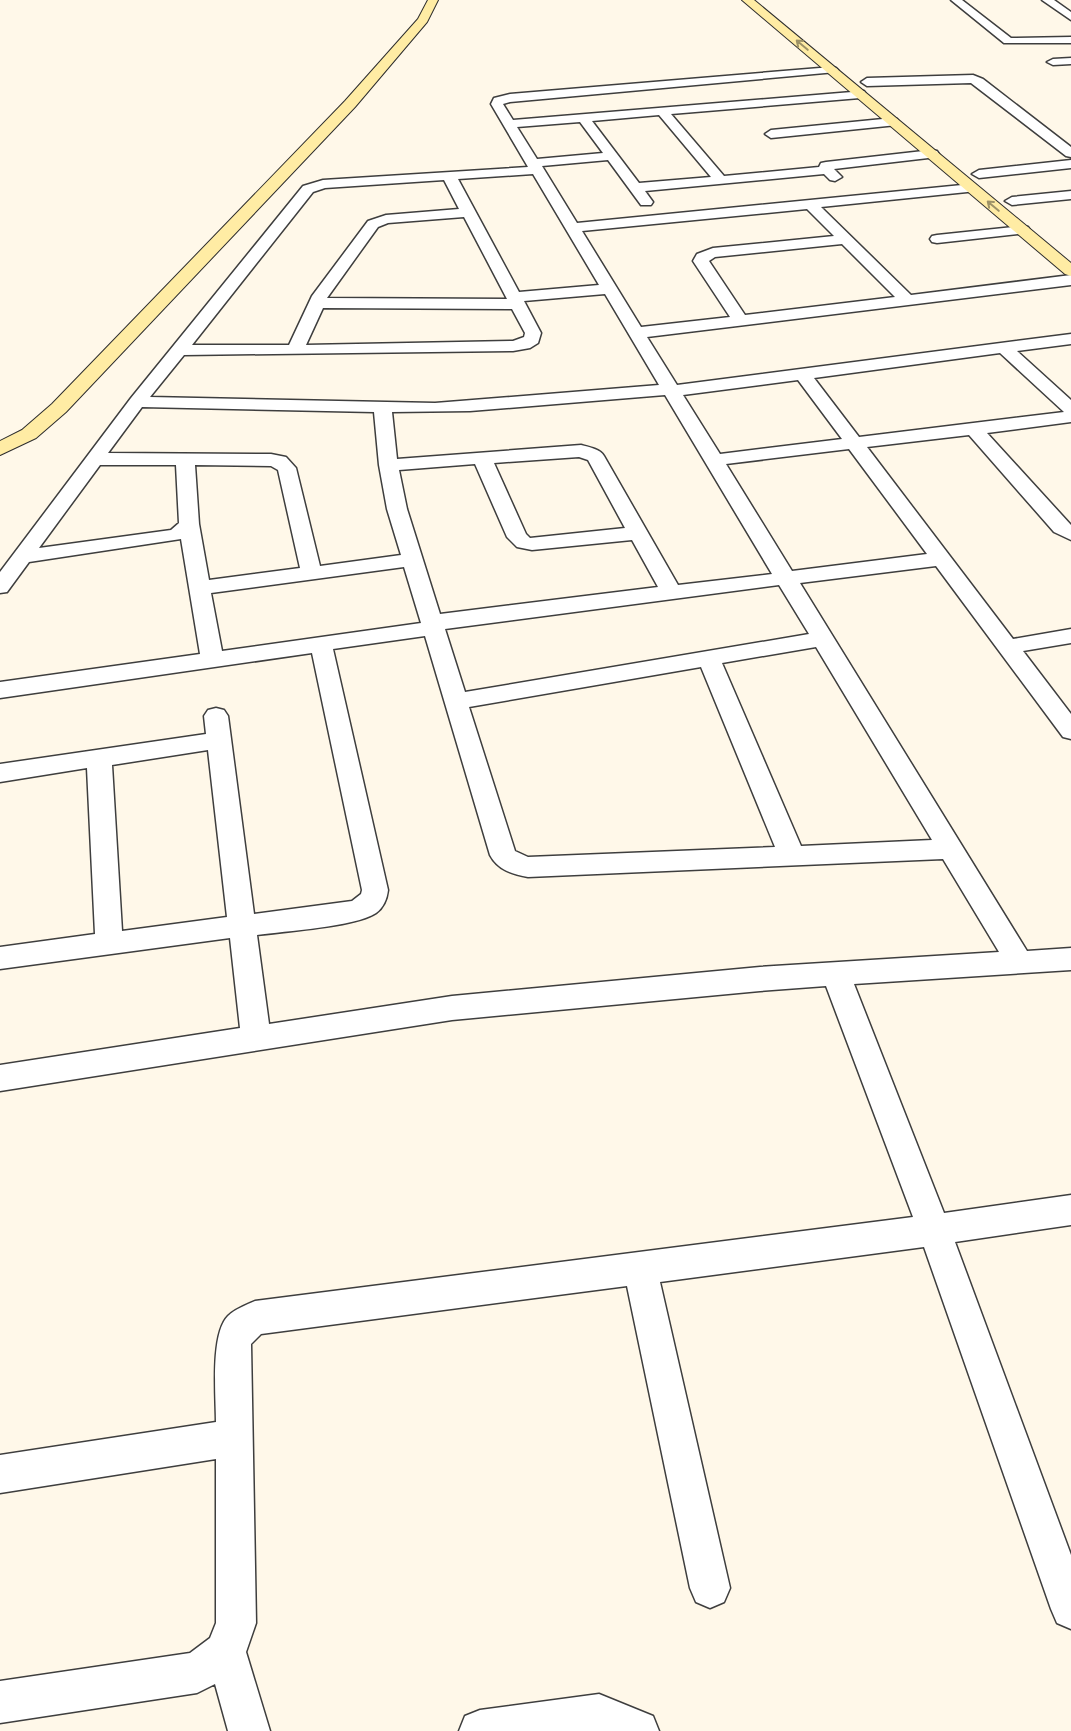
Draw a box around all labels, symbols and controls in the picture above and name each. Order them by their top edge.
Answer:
one-way arrow [796,40,809,51]
one-way arrow [987,200,1000,211]

